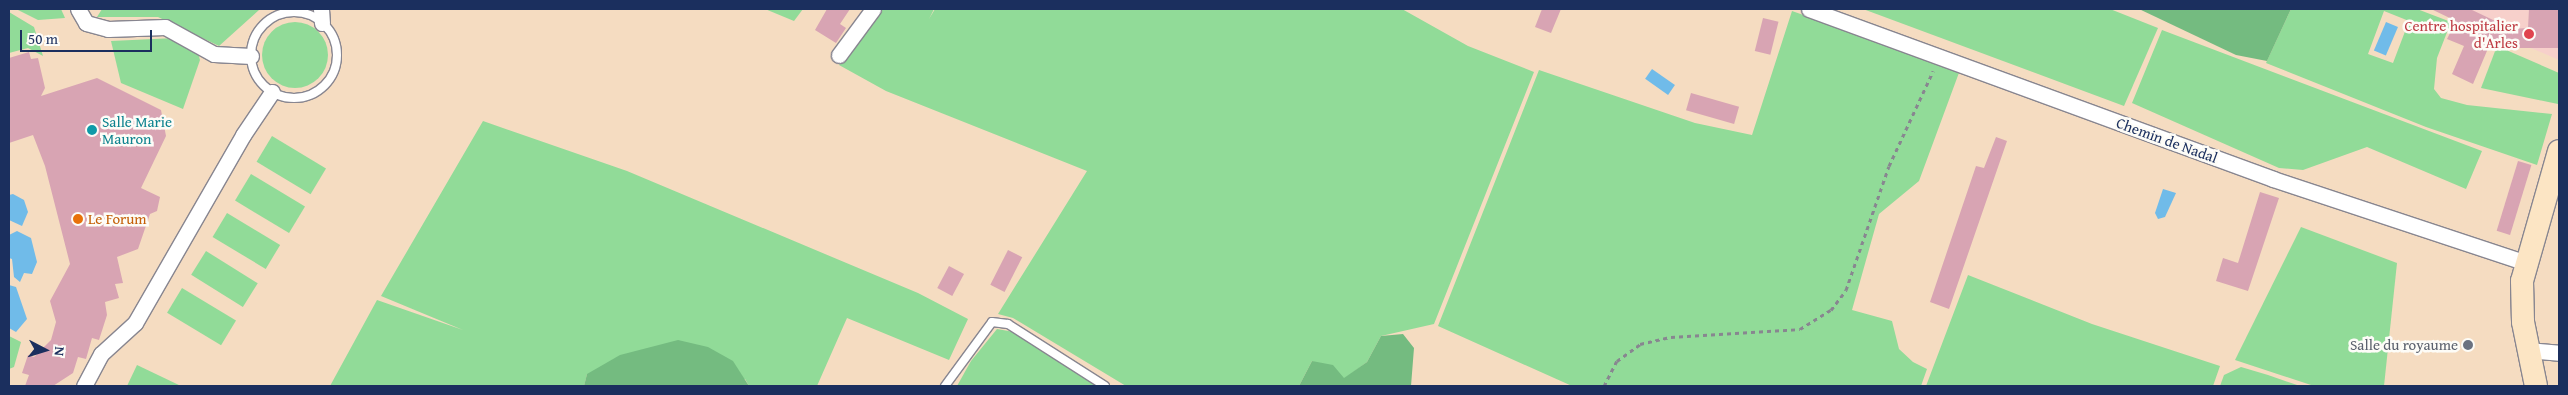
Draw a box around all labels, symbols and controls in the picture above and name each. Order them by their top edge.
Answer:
place label: Centre hospitalier d'Arles [2404,16,2518,51]
scale bar [22,20,155,52]
marker: Centre hospitalier d'Arles [2522,27,2536,41]
text: 50 m [28,28,58,49]
place label: Salle Marie Mauron [102,112,172,147]
street label: Chemin de Nadal [2114,113,2220,167]
marker: Salle Marie Mauron [86,124,98,136]
place label: Le Forum [88,210,147,228]
marker: Le Forum [72,213,84,225]
north arrow [20,325,70,375]
place label: Salle du royaume [2350,336,2458,354]
marker: Salle du royaume [2462,339,2474,351]
text: N [50,346,70,357]

